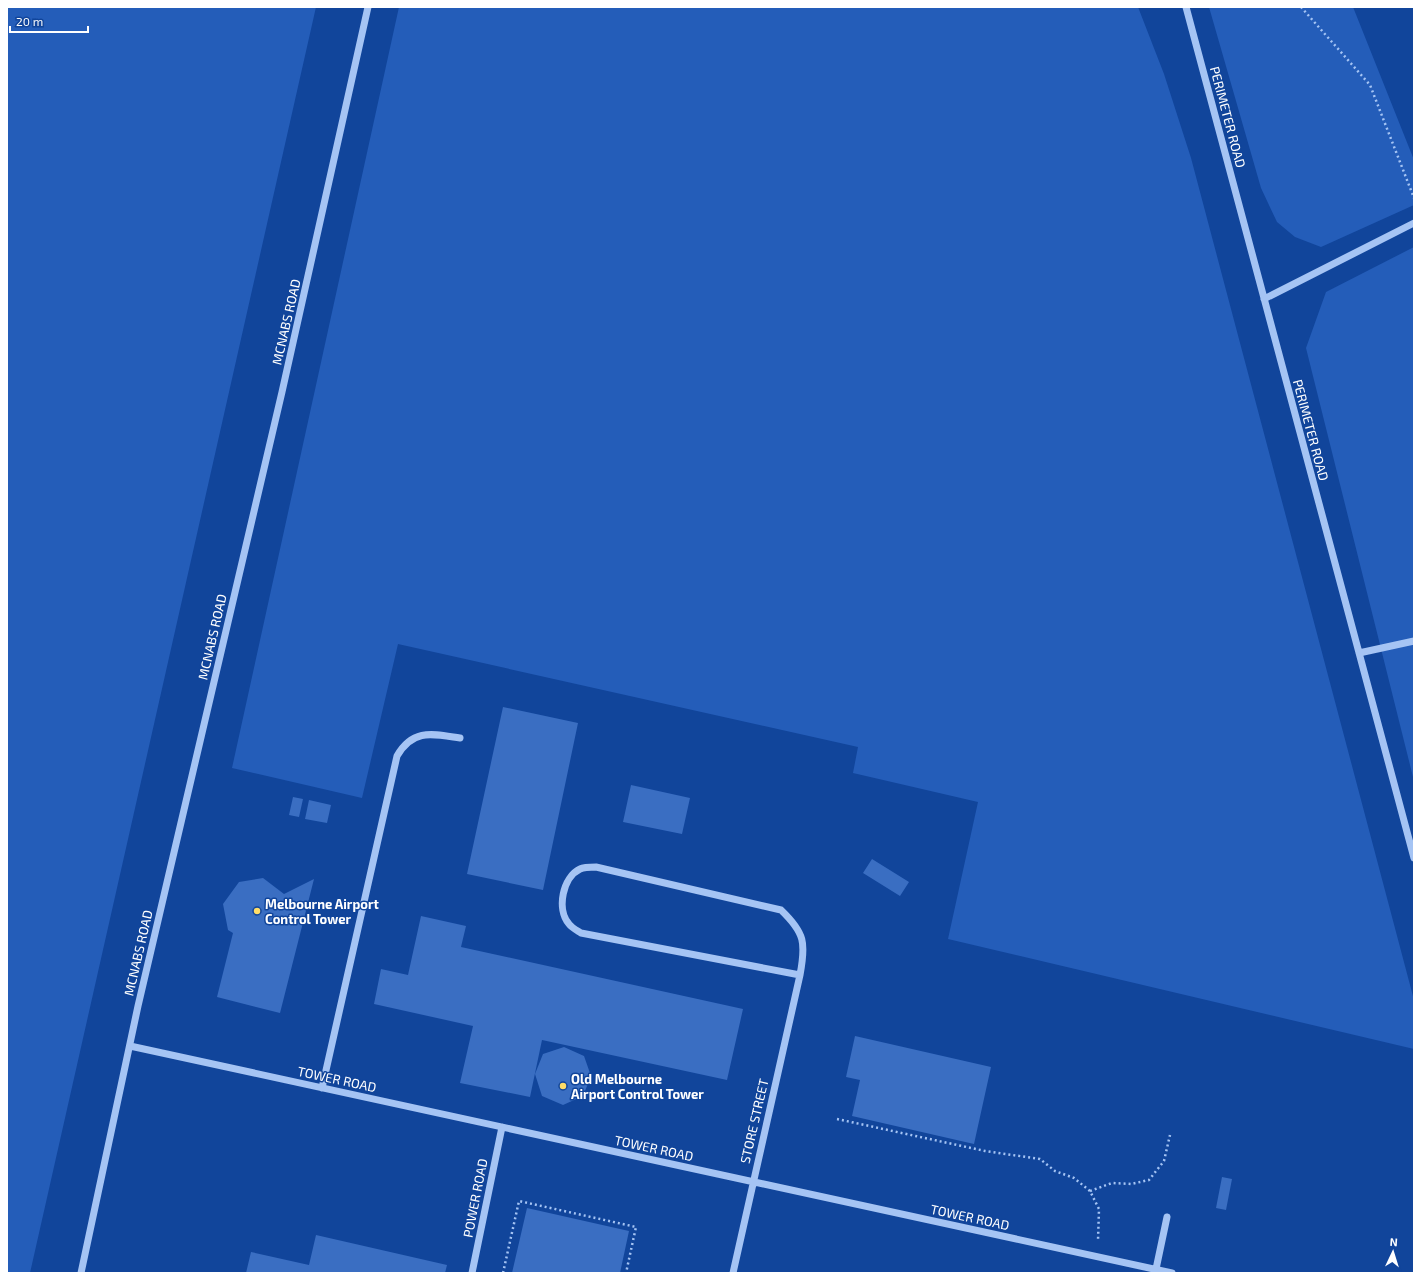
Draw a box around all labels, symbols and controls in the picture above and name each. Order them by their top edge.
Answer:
scale bar [10,8,88,34]
text: 20 m [16,14,43,28]
street label: PERIMETER ROAD [1207,65,1249,169]
street label: MCNABS ROAD [268,277,304,367]
street label: PERIMETER ROAD [1290,378,1332,482]
street label: MCNABS ROAD [194,592,230,682]
place label: Melbourne Airport Control Tower [265,896,379,927]
marker: Melbourne Airport Control Tower [252,906,262,916]
street label: MCNABS ROAD [120,908,156,998]
street label: TOWER ROAD [296,1063,378,1095]
place label: Old Melbourne Airport Control Tower [571,1071,704,1102]
street label: STORE STREET [736,1077,772,1165]
marker: Old Melbourne Airport Control Tower [558,1081,568,1091]
street label: TOWER ROAD [613,1132,695,1164]
street label: POWER ROAD [459,1157,491,1239]
street label: TOWER ROAD [929,1201,1011,1233]
north arrow [1373,1232,1413,1272]
text: N [1389,1235,1398,1248]

